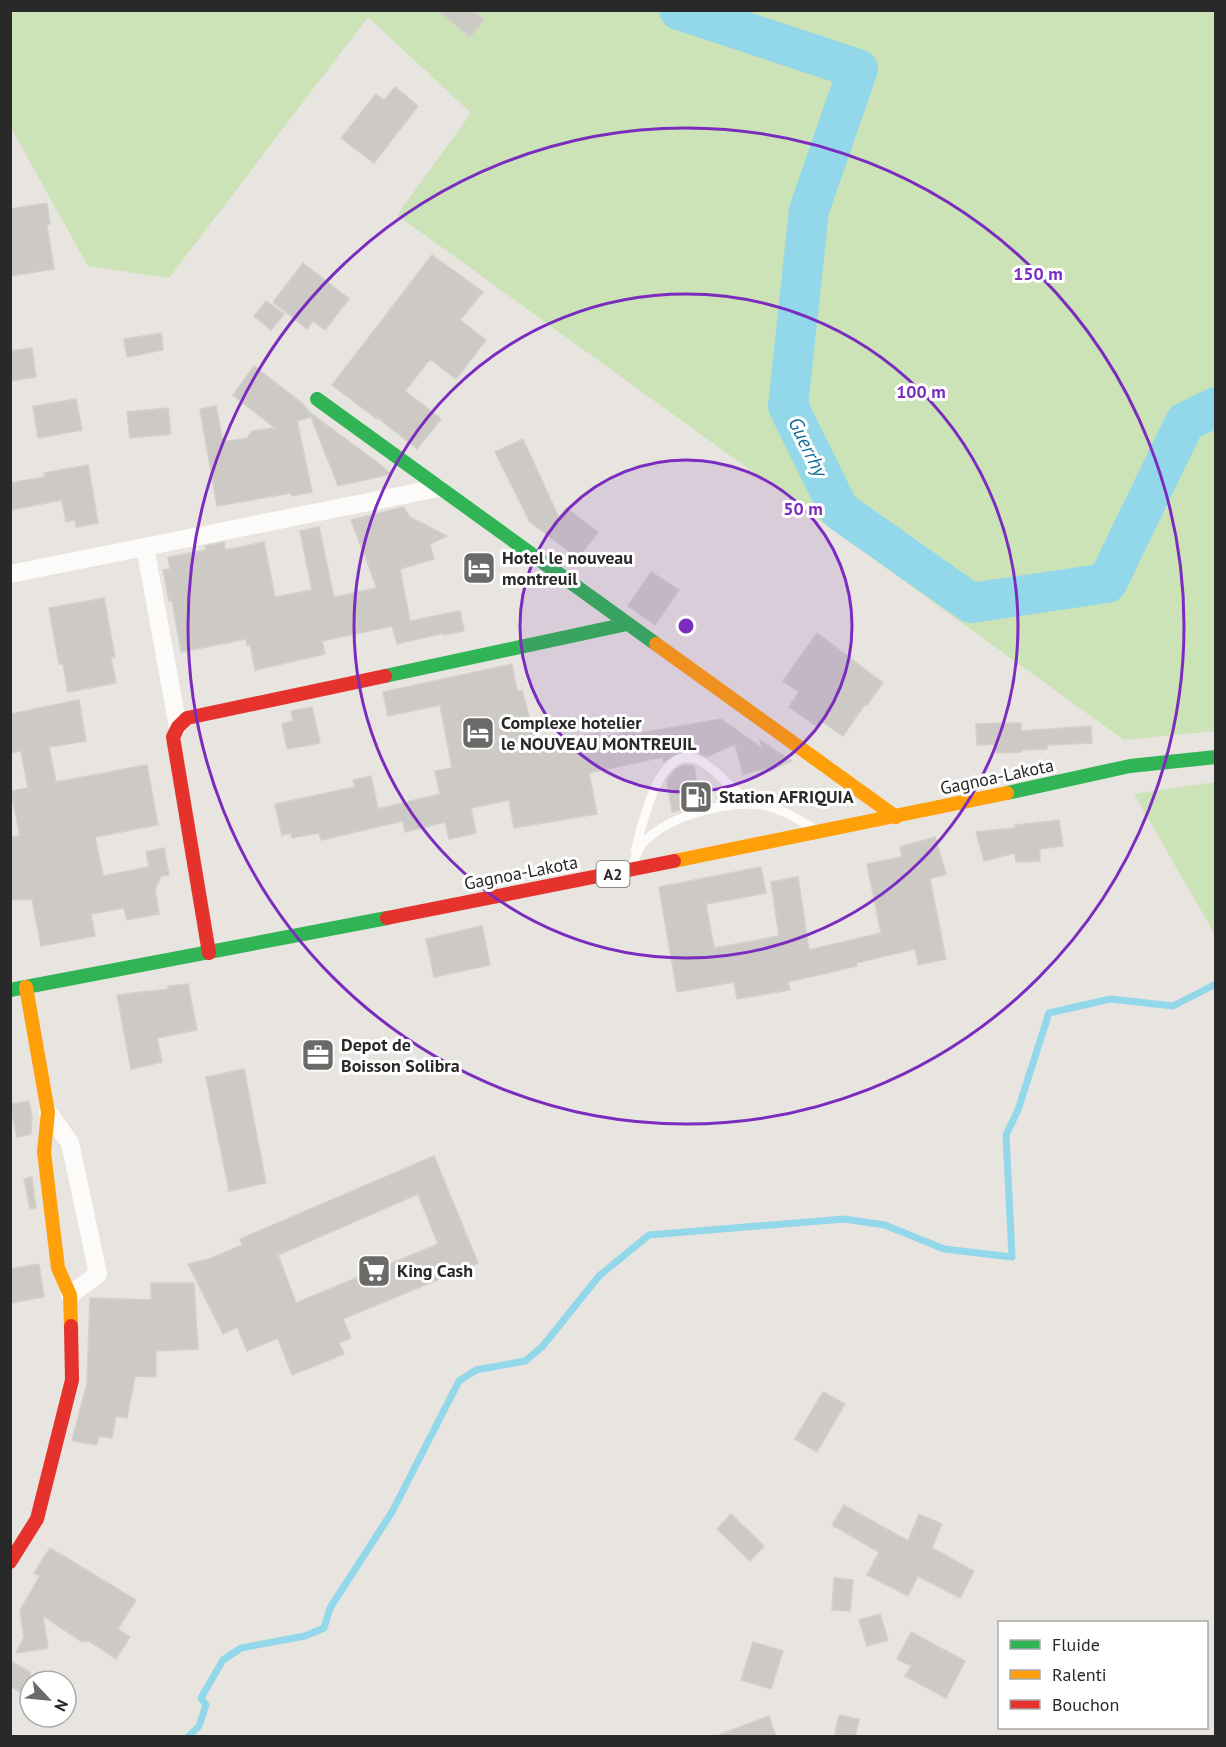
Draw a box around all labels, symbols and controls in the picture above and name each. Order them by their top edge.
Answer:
text: 150 m [1013,262,1063,285]
text: 100 m [896,380,946,403]
water label: Guerrhy [782,413,834,482]
text: 50 m [783,497,823,520]
place label: Hotel le nouveau montreuil [502,546,633,590]
hotel icon: Hotel le nouveau montreuil [461,550,497,586]
centre of rings [676,616,696,636]
place label: Complexe hotelier le NOUVEAU MONTREUIL [501,711,697,755]
hotel icon: Complexe hotelier le NOUVEAU MONTREUIL [460,715,496,751]
street label: Gagnoa-Lakota [938,753,1056,800]
fuel station icon: Station AFRIQUIA [678,779,714,815]
place label: Station AFRIQUIA [719,785,854,808]
street label: Gagnoa-Lakota [462,850,580,895]
road number: A2 [596,861,630,887]
place label: Depot de Boisson Solibra [341,1033,460,1077]
office icon: Depot de Boisson Solibra [300,1037,336,1073]
supermarket icon: King Cash [356,1253,392,1289]
place label: King Cash [397,1259,473,1282]
legend [998,1621,1208,1729]
text: Fluide [1052,1633,1100,1656]
text: Ralenti [1052,1663,1107,1686]
north arrow [18,1669,78,1729]
text: Bouchon [1052,1693,1119,1716]
text: N [50,1696,73,1715]

